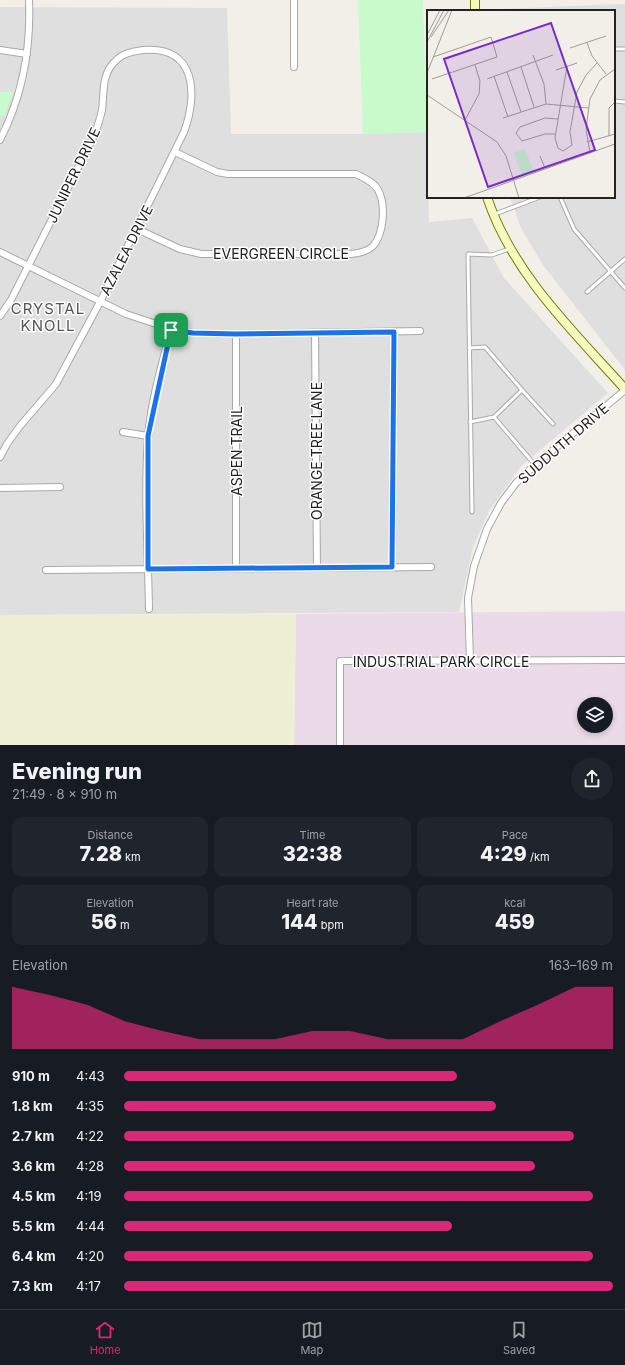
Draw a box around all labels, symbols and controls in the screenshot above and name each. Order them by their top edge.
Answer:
inset map [427,10,615,198]
street label: JUNIPER DRIVE [43,125,103,225]
street label: AZALEA DRIVE [96,202,156,298]
street label: EVERGREEN CIRCLE [213,245,349,262]
district label: CRYSTAL KNOLL [11,299,85,335]
pin [154,313,188,347]
icon: arrive [160,319,182,341]
street label: ORANGE TREE LANE [308,382,325,520]
street label: SUDDUTH DRIVE [514,399,612,487]
street label: ASPEN TRAIL [228,406,245,496]
street label: INDUSTRIAL PARK CIRCLE [353,653,529,670]
map controls [577,697,613,733]
button: layers [577,697,613,733]
text: Evening run [12,758,142,784]
button: share [571,758,613,800]
text: 21:49 · 8 × 910 m [12,786,117,802]
text: Distance [87,828,133,842]
text: Time [300,828,325,842]
text: Pace [502,828,528,842]
text: 7.28 [80,842,122,866]
text: 32:38 [283,842,342,866]
text: 4:29 [480,842,527,866]
text: km [122,850,141,864]
text: /km [527,850,550,864]
text: Elevation [87,896,134,910]
text: Heart rate [286,896,339,910]
text: kcal [504,896,525,910]
text: 56 [91,910,117,934]
text: 144 [281,910,318,934]
text: 459 [495,910,535,934]
text: m [117,918,130,932]
text: bpm [318,918,344,932]
text: Elevation [12,957,68,973]
text: 163–169 m [549,957,613,973]
text: 910 m [12,1068,50,1084]
text: 4:43 [76,1068,105,1084]
text: 1.8 km [12,1098,53,1114]
text: 4:35 [76,1098,104,1114]
text: 2.7 km [12,1128,54,1144]
text: 4:22 [76,1128,104,1144]
text: 3.6 km [12,1158,55,1174]
text: 4:28 [76,1158,104,1174]
text: 4.5 km [12,1188,55,1204]
text: 4:19 [76,1188,102,1204]
text: 5.5 km [12,1218,55,1234]
text: 4:44 [76,1218,105,1234]
text: 6.4 km [12,1248,56,1264]
text: 4:20 [76,1248,104,1264]
text: 7.3 km [12,1278,53,1294]
text: 4:17 [76,1278,101,1294]
tab: Home [90,1319,121,1357]
tab: Map [300,1319,323,1357]
tab: Saved [503,1319,535,1357]

